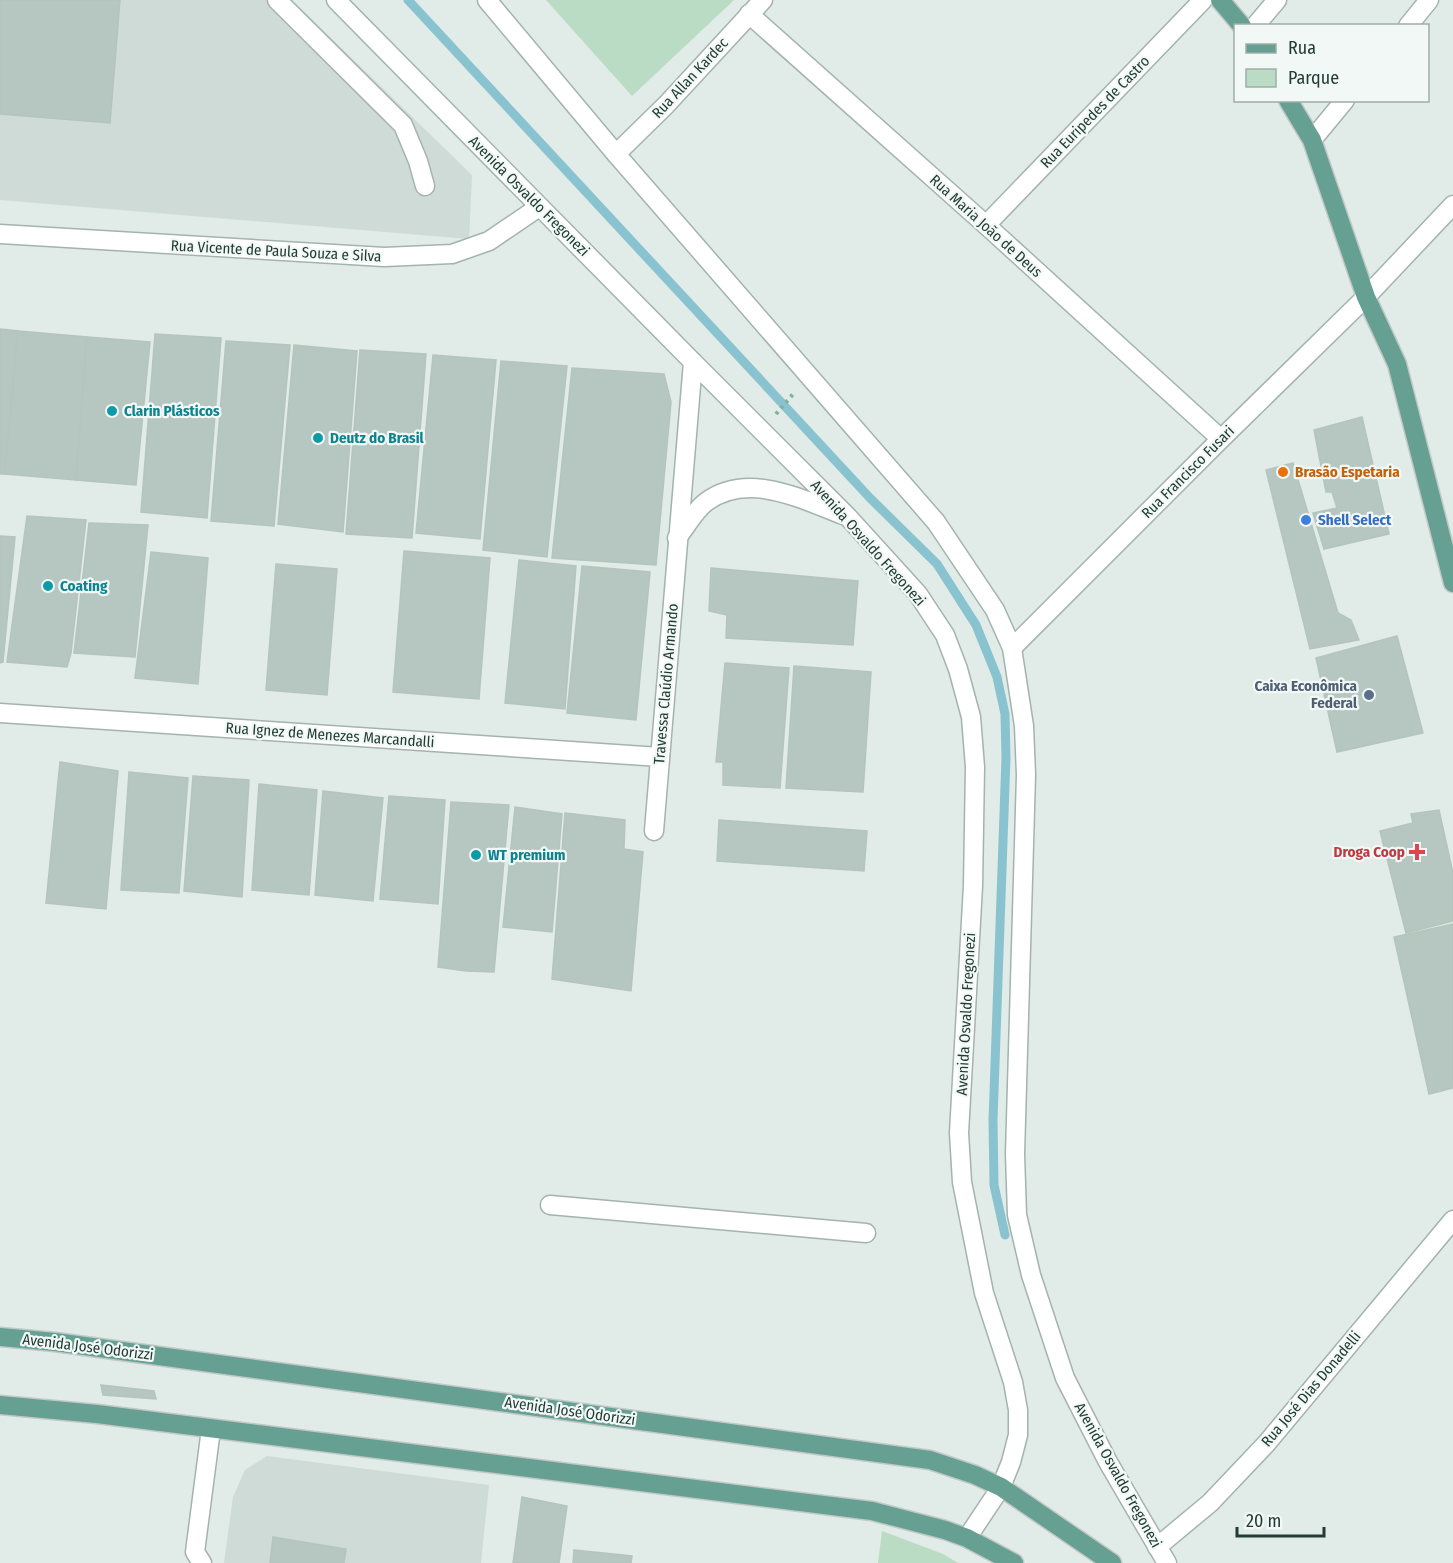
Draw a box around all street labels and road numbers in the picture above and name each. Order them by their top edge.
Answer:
street label: Rua Allan Kardec [648,34,732,122]
street label: Rua Euripedes de Castro [1037,52,1153,172]
street label: Avenida Osvaldo Fregonezi [465,132,593,260]
street label: Rua Maria João de Deus [926,171,1046,281]
street label: Rua Vicente de Paula Souza e Silva [170,236,382,266]
street label: Rua Francisco Fusari [1138,422,1238,522]
street label: Avenida Osvaldo Fregonezi [807,476,929,610]
street label: Travessa Claúdio Armando [650,603,682,765]
street label: Rua Ignez de Menezes Marcandalli [225,719,435,751]
street label: Avenida Osvaldo Fregonezi [953,932,979,1096]
street label: Rua José Dias Donadelli [1258,1328,1364,1450]
street label: Avenida José Odorizzi [21,1330,155,1364]
street label: Avenida José Odorizzi [503,1393,637,1429]
street label: Avenida Osvaldo Fregonezi [1071,1399,1165,1551]

